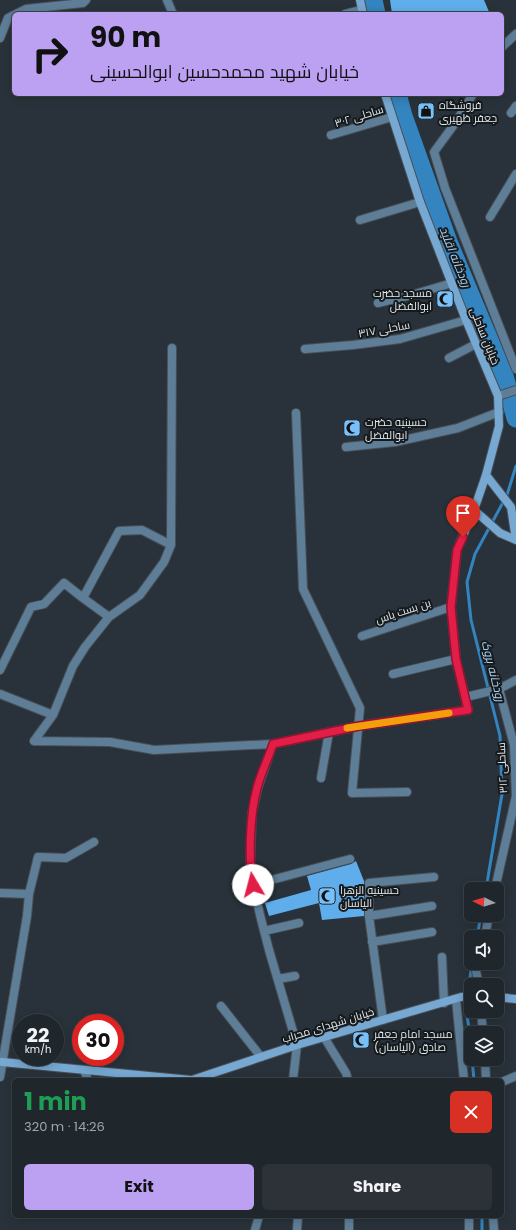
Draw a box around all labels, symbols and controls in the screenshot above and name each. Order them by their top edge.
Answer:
text: 90 m [90,18,161,57]
icon: right [24,28,76,80]
text: خیابان شهید محمدحسین ابوالحسینی [90,59,359,84]
place label: فروشگاه جعفر ظهیری [439,97,497,126]
street label: ساحلی ۳۰۲ [333,101,385,131]
shop icon: فروشگاه جعفر ظهیری [416,101,436,121]
water label: رودخانه اقلید [436,224,476,290]
place label: مسجد حضرت ابوالفضل [373,285,432,314]
mosque icon: مسجد حضرت ابوالفضل [435,289,455,309]
street label: خیابان ساحلی [466,305,504,367]
street label: ساحلی ۳۱۷ [357,317,411,341]
place label: حسینیه حضرت ابوالفضل [365,414,427,443]
mosque icon: حسینیه حضرت ابوالفضل [342,418,362,438]
pin [446,496,480,537]
icon: arrive [452,502,474,524]
street label: بن بست یاس [373,595,433,627]
water label: رودخانه بروک [478,639,509,704]
street label: ساحلی ۳۱۲ [493,742,511,794]
position arrow [232,864,274,906]
place label: حسینیه الزهرا الیاسان [340,882,399,911]
north arrow [464,882,504,922]
map controls [464,882,504,1066]
mosque icon: حسینیه الزهرا الیاسان [317,886,337,906]
button: sound [464,930,504,970]
button: search [464,978,504,1018]
street label: خیابان شهدای محراب [280,1003,376,1047]
speed limit sign: 30 [72,1014,124,1066]
text: 22 [27,1021,49,1049]
place label: مسجد امام جعفر صادق (الیاسان) [373,1026,453,1055]
button: layers [464,1026,504,1066]
mosque icon: مسجد امام جعفر صادق (الیاسان) [351,1030,371,1050]
text: km/h [25,1042,51,1057]
text: 1 min [24,1085,87,1118]
button: close [450,1091,492,1133]
text: 320 m · 14:26 [24,1117,105,1136]
button: Exit [24,1164,254,1210]
button: Share [262,1164,492,1210]

